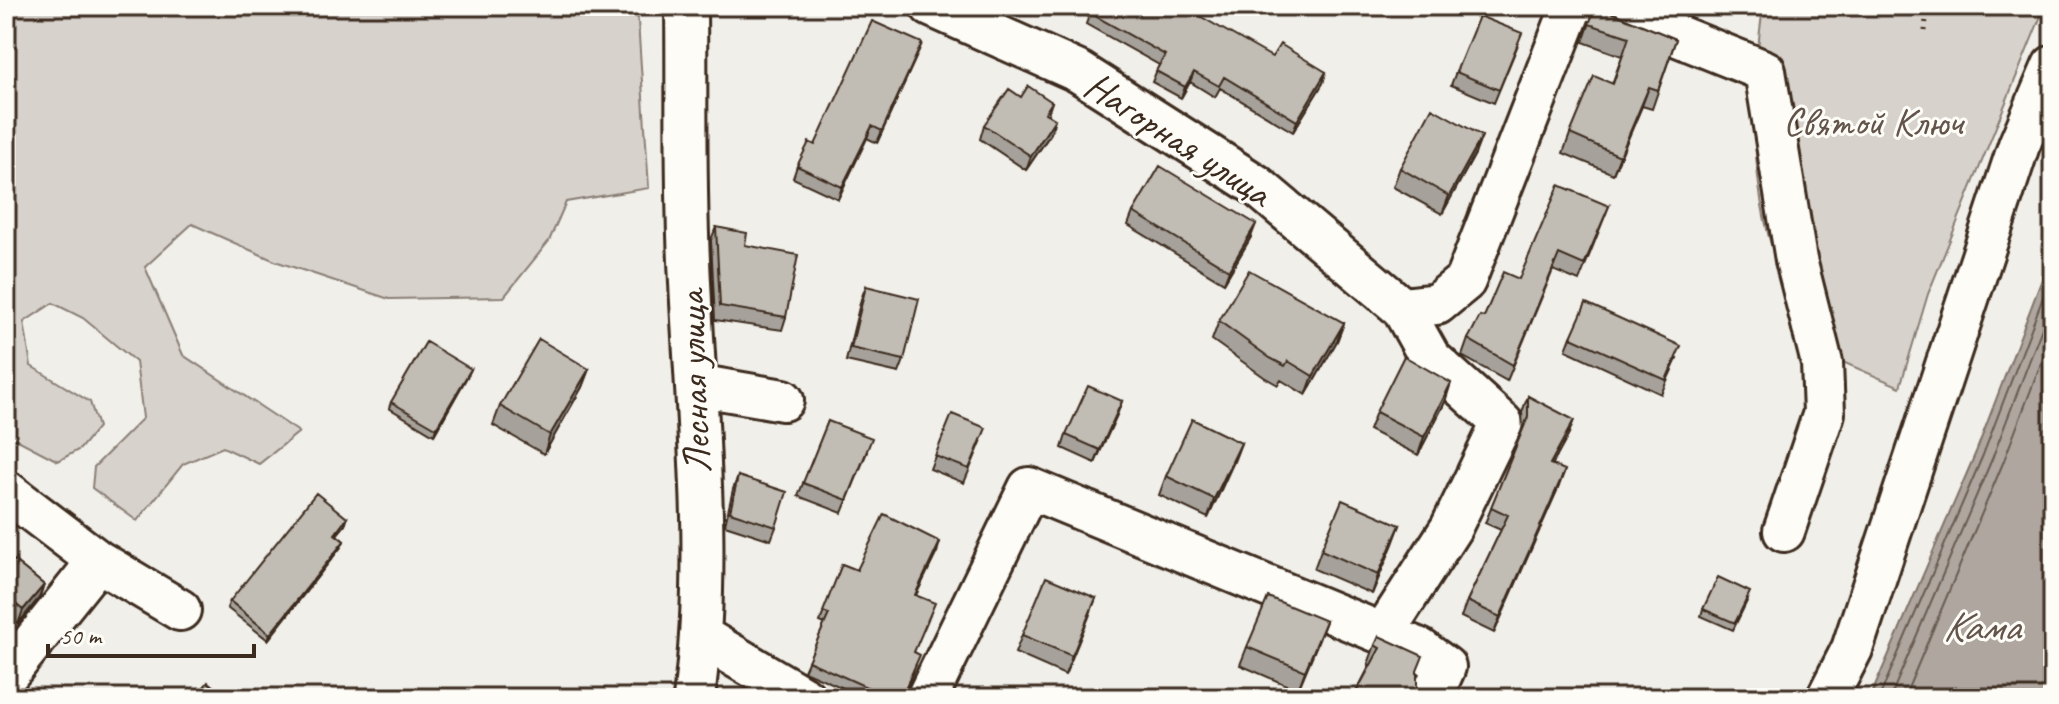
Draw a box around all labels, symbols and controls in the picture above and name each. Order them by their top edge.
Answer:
street label: Нагорная улица [1075,60,1283,219]
park label: Святой Ключ [1783,97,1965,147]
street label: Лесная улица [666,286,722,474]
water label: Кама [1943,600,2023,653]
scale bar [48,608,254,658]
text: 50 m [60,621,103,651]

